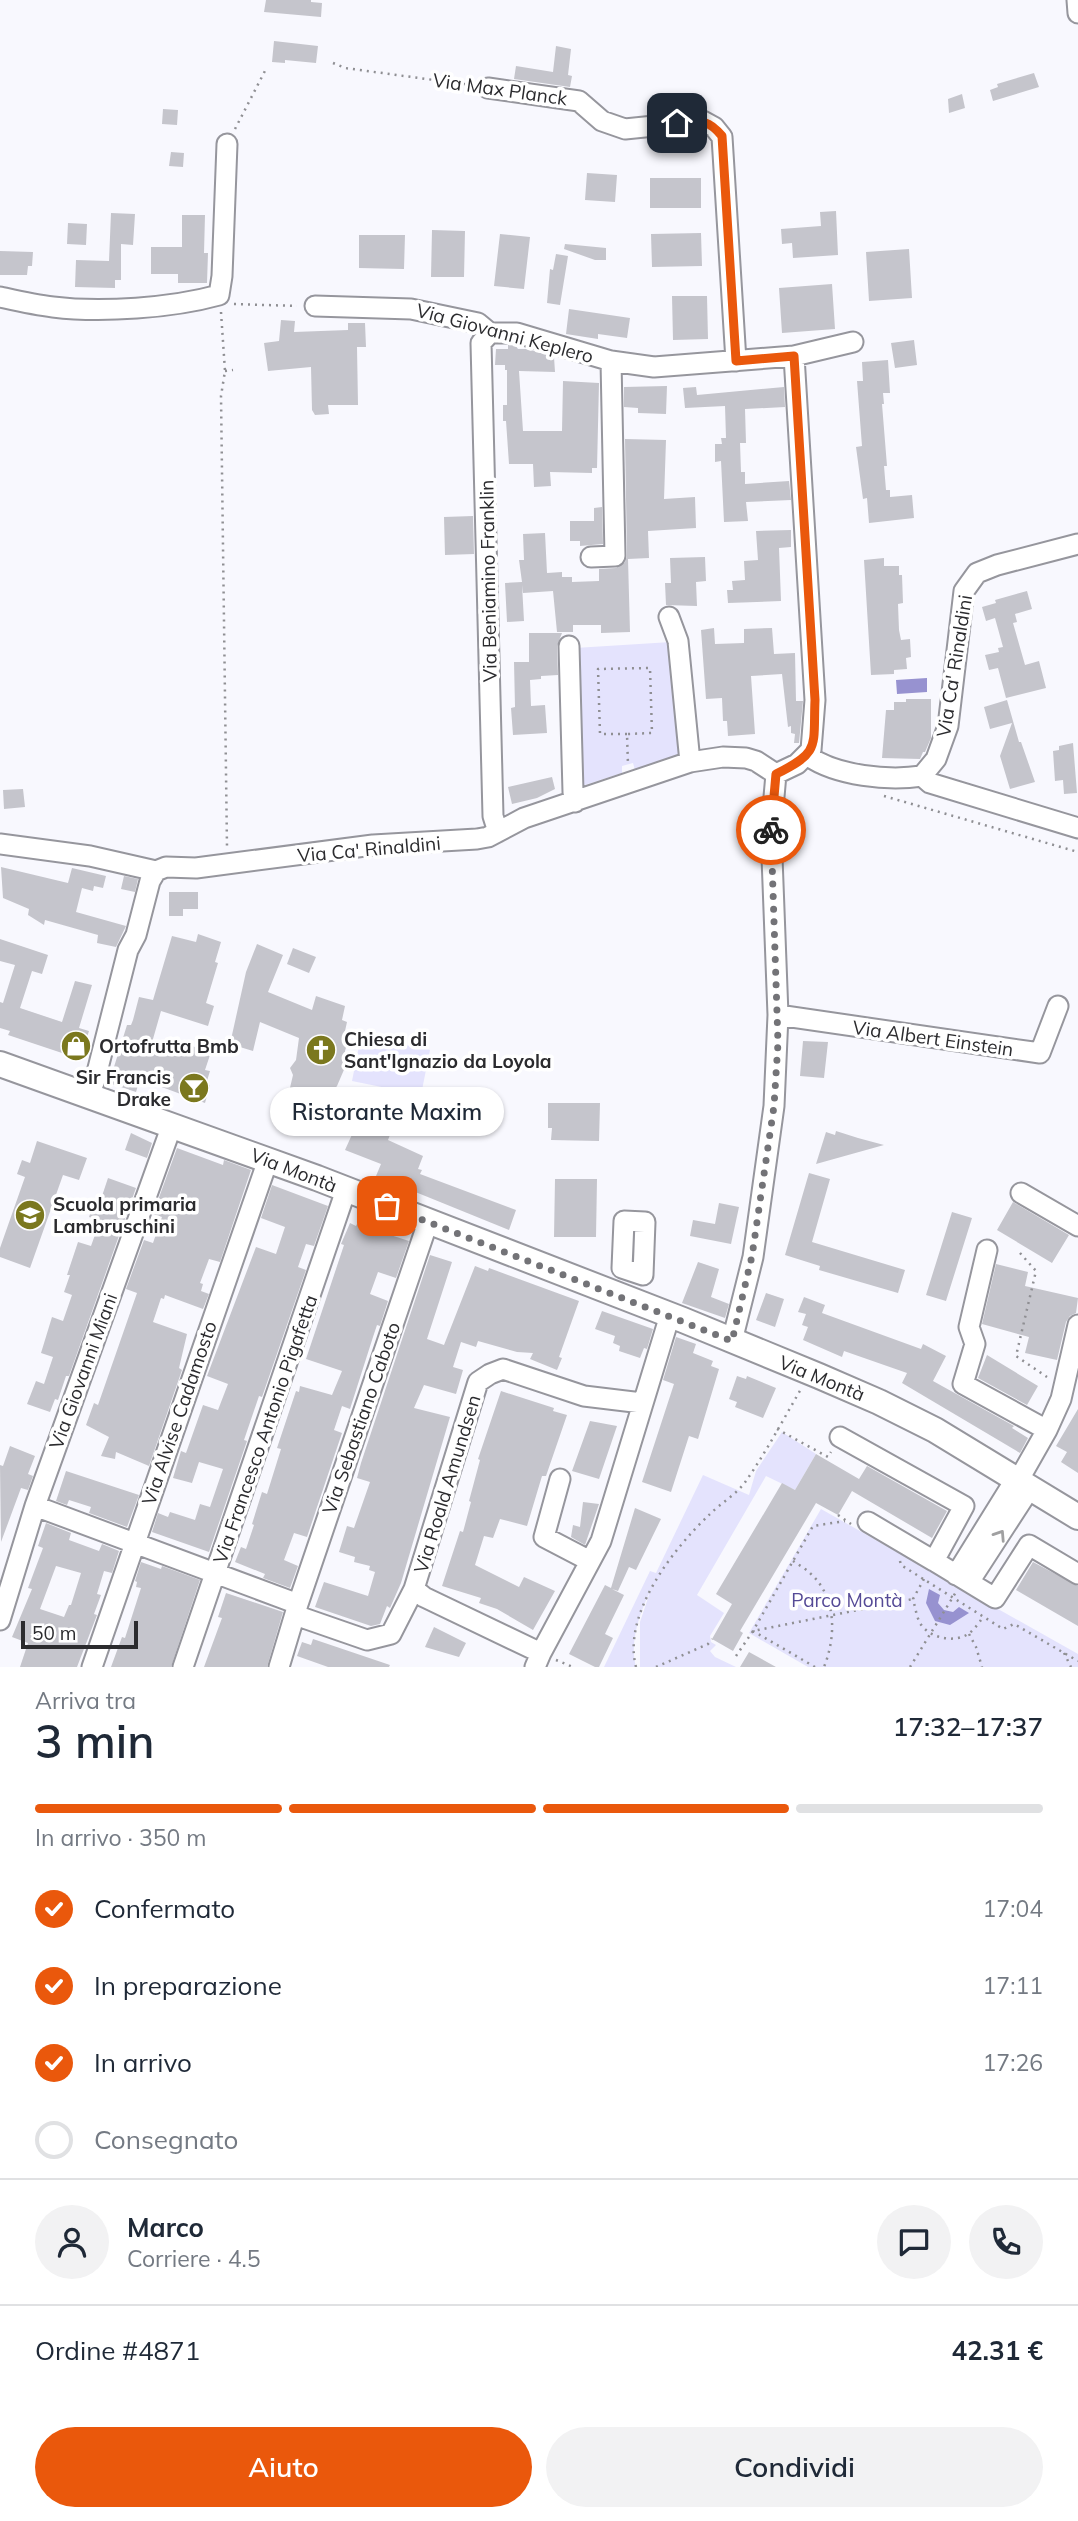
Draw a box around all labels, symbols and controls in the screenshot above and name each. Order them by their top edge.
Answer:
street label: Via Max Planck [431,68,569,110]
pin [647,93,707,153]
icon: home [658,104,696,142]
street label: Via Giovanni Keplero [414,298,596,368]
street label: Via Beniamino Franklin [474,480,502,682]
street label: Via Ca' Rinaldini [931,593,977,739]
courier [736,795,806,865]
icon: bike [752,811,790,849]
street label: Via Ca' Rinaldini [296,831,442,867]
street label: Via Albert Einstein [851,1015,1015,1061]
place label: Chiesa di Sant'Ignazio da Loyola [344,1027,552,1073]
shop icon: Ortofrutta Bmb [59,1029,93,1063]
church icon: Chiesa di Sant'Ignazio da Loyola [304,1033,338,1067]
place label: Ortofrutta Bmb [99,1034,239,1058]
place label: Sir Francis Drake [76,1065,171,1111]
bar icon: Sir Francis Drake [177,1071,211,1105]
callout: Ristorante Maxim [270,1087,504,1136]
text: Ristorante Maxim [292,1097,482,1126]
street label: Via Montà [247,1143,341,1197]
pin [357,1176,417,1236]
icon: bag [368,1187,406,1225]
place label: Scuola primaria Lambruschini [53,1192,197,1238]
school or university icon: Scuola primaria Lambruschini [13,1198,47,1232]
street label: Via Giovanni Miani [44,1290,122,1452]
street label: Via Francesco Antonio Pigafetta [208,1291,322,1567]
street label: Via Alvise Cadamosto [136,1318,222,1508]
street label: Via Sebastiano Caboto [317,1319,405,1517]
street label: Via Montà [776,1350,868,1406]
street label: Via Roald Amundsen [408,1392,486,1576]
one-way arrow [991,1530,1004,1543]
park label: Parco Montà [791,1588,903,1612]
scale bar [21,1618,138,1650]
text: 50 m [32,1621,76,1645]
text: Arriva tra [35,1686,136,1715]
text: 17:32–17:37 [893,1710,1043,1743]
text: 3 min [35,1712,154,1770]
text: In arrivo · 350 m [35,1823,207,1852]
icon: check [35,1890,73,1928]
text: Confermato [94,1892,235,1925]
text: 17:04 [983,1894,1043,1923]
icon: check [35,1967,73,2005]
text: In preparazione [94,1969,282,2002]
text: 17:11 [983,1971,1043,2000]
icon: check [35,2044,73,2082]
text: In arrivo [94,2046,192,2079]
text: 17:26 [983,2048,1043,2077]
text: Consegnato [94,2123,238,2156]
button: person [35,2205,109,2279]
button: chat [877,2205,951,2279]
button: phone [969,2205,1043,2279]
text: Marco [127,2211,204,2244]
text: Corriere · 4.5 [127,2244,261,2273]
text: Ordine #4871 [35,2334,200,2367]
text: 42.31 € [951,2334,1043,2367]
button: Aiuto [35,2427,532,2507]
button: Condividi [546,2427,1043,2507]

